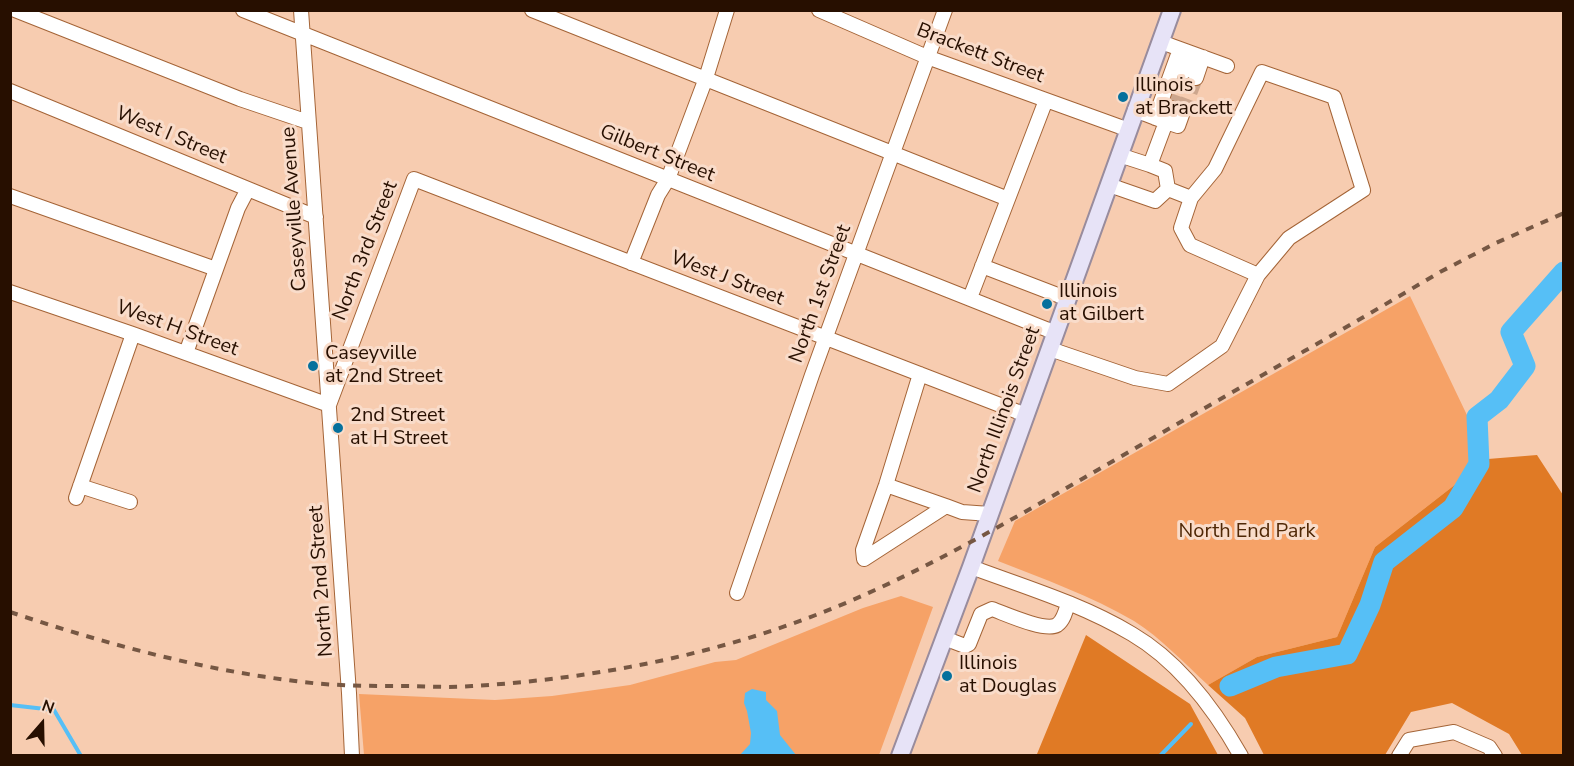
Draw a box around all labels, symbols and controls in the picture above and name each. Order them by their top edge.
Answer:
street label: Brackett Street [913,19,1047,89]
place label: Illinois at Brackett [1135,74,1232,121]
marker: Illinois at Brackett [1116,90,1130,104]
street label: West I Street [112,102,230,170]
street label: Gilbert Street [596,120,718,188]
street label: Caseyville Avenue [277,126,313,292]
street label: North 3rd Street [328,178,404,324]
street label: North 1st Street [785,222,857,366]
street label: West J Street [667,246,787,312]
place label: Illinois at Gilbert [1059,280,1144,327]
street label: West H Street [113,296,241,362]
marker: Illinois at Gilbert [1040,297,1054,311]
street label: North Illinois Street [964,324,1046,496]
place label: Caseyville at 2nd Street [325,342,442,389]
marker: Caseyville at 2nd Street [306,359,320,373]
place label: 2nd Street at H Street [350,404,448,451]
marker: 2nd Street at H Street [331,421,345,435]
street label: North 2nd Street [305,504,339,658]
park label: North End Park [1179,520,1315,544]
place label: Illinois at Douglas [959,652,1057,699]
marker: Illinois at Douglas [940,669,954,683]
north arrow [12,694,72,754]
text: N [39,695,58,719]

